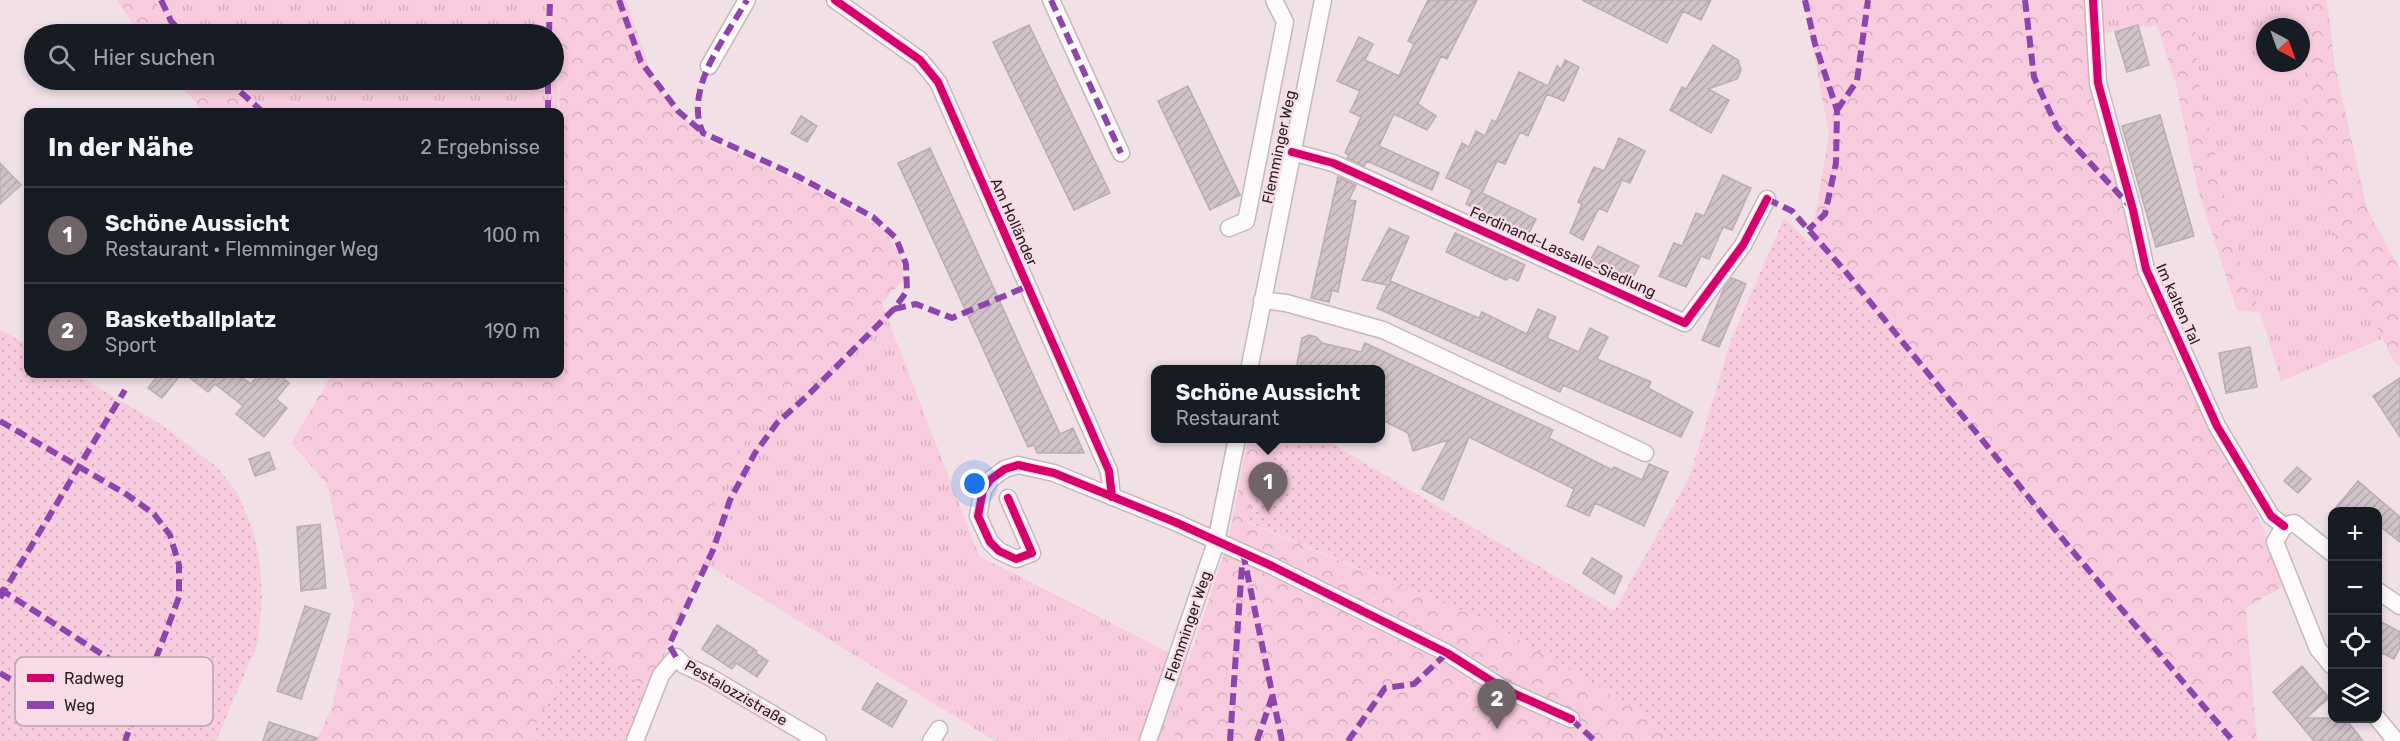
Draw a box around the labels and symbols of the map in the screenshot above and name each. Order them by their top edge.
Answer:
north arrow [2256,18,2310,72]
street label: Flemminger Weg [1258,89,1300,205]
street label: Am Holländer [987,175,1041,269]
street label: Ferdinand-Lassalle-Siedlung [1467,203,1659,301]
street label: Im kalten Tal [2152,261,2204,347]
pin: 1 [1248,462,1288,512]
your location [960,469,989,498]
street label: Flemminger Weg [1161,569,1215,683]
street label: Pestalozzistraße [682,656,790,730]
legend [15,657,213,726]
text: Radweg [64,669,124,688]
pin: 2 [1478,680,1516,729]
text: Weg [64,696,95,715]

